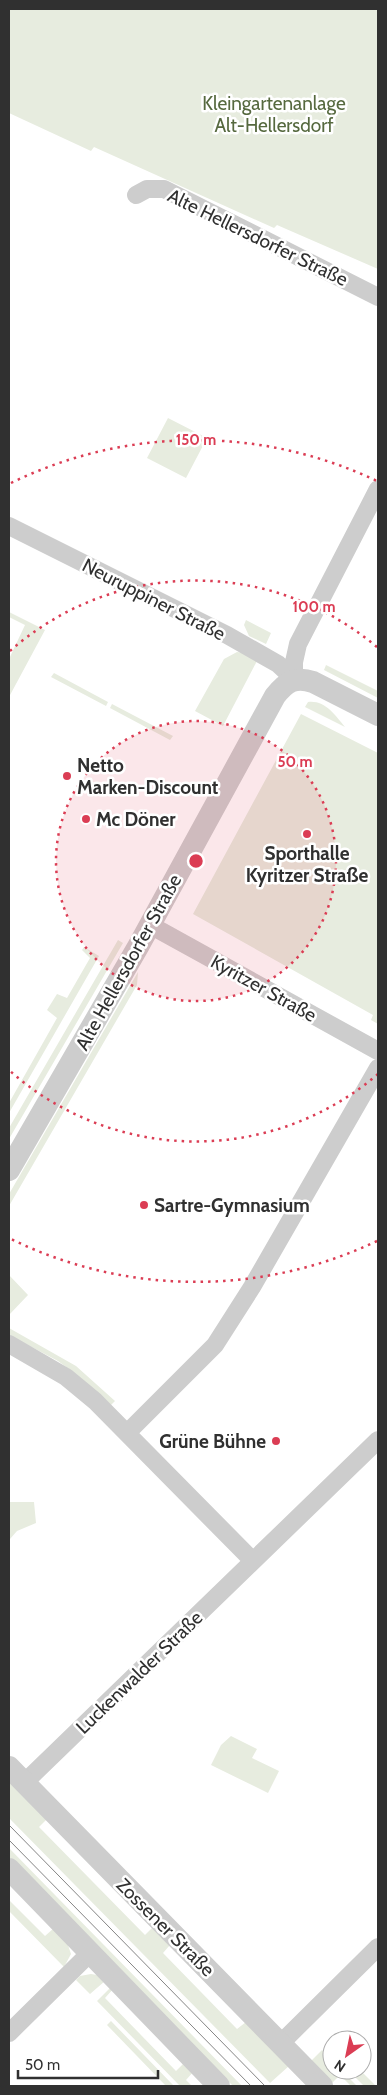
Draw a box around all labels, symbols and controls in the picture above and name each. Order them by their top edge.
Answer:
park label: Kleingartenanlage Alt-Hellersdorf [202,92,346,137]
street label: Alte Hellersdorfer Straße [164,184,352,291]
text: 150 m [176,431,216,449]
street label: Neuruppiner Straße [78,553,229,646]
text: 100 m [292,598,336,616]
text: 50 m [277,753,313,771]
place label: Netto Marken-Discount [77,754,219,799]
marker: Netto Marken-Discount [61,770,73,782]
place label: Mc Döner [96,808,176,831]
marker: Mc Döner [80,813,92,825]
marker: Sporthalle Kyritzer Straße [301,828,313,840]
place label: Sporthalle Kyritzer Straße [246,842,368,887]
centre of rings [187,852,205,870]
street label: Alte Hellersdorfer Straße [70,870,187,1054]
street label: Kyritzer Straße [207,950,321,1027]
place label: Sartre-Gymnasium [154,1194,310,1217]
marker: Sartre-Gymnasium [138,1199,150,1211]
place label: Grüne Bühne [159,1430,266,1453]
marker: Grüne Bühne [270,1435,282,1447]
street label: Luckenwalder Straße [71,1606,208,1739]
street label: Zossener Straße [112,1874,220,1981]
north arrow [322,2030,372,2080]
scale bar [18,2048,158,2080]
text: 50 m [25,2056,60,2074]
text: N [331,2056,349,2076]

